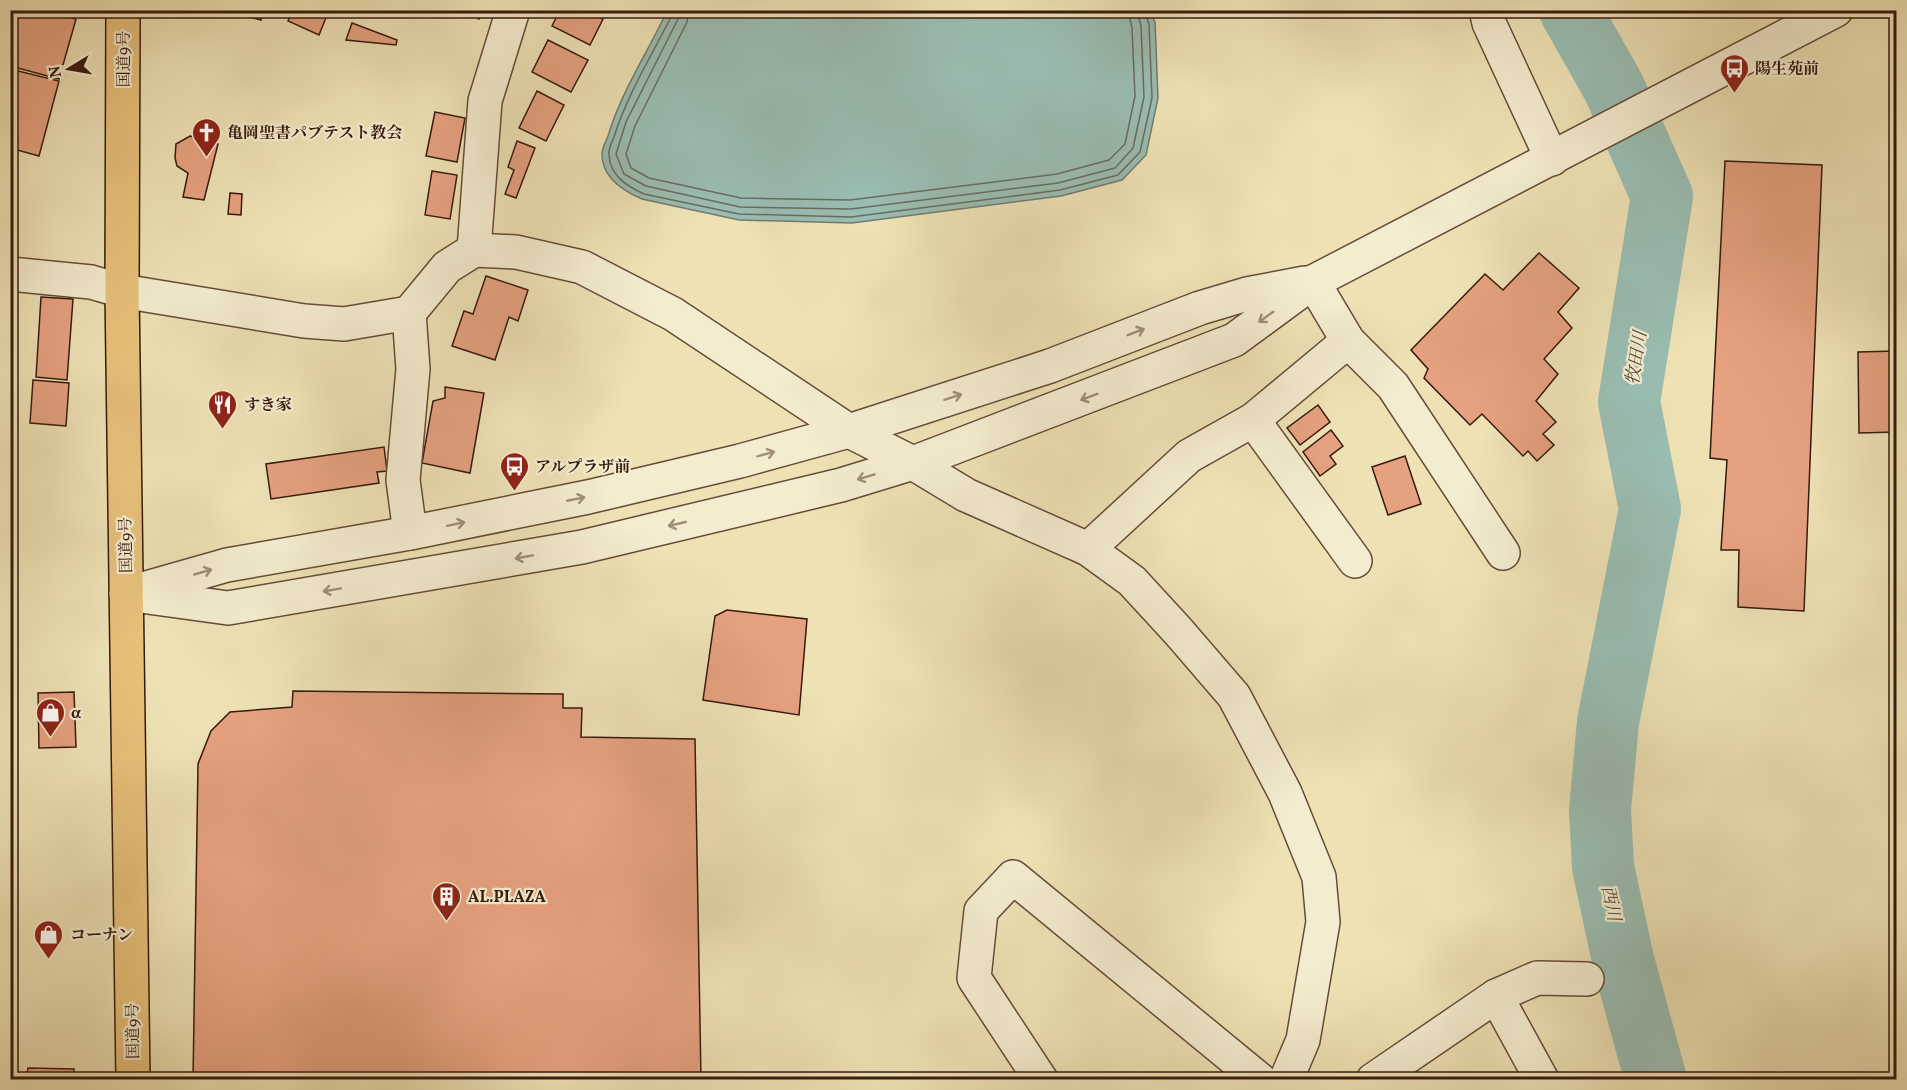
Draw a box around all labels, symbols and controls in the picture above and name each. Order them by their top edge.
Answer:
street label: 国道9号 [114,31,136,87]
north arrow [39,39,99,99]
bus stop icon: 陽生苑前 [1718,52,1750,94]
place label: 陽生苑前 [1755,59,1819,81]
text: N [44,63,68,79]
church icon: 亀岡聖書パブテスト教会 [190,116,222,158]
place label: 亀岡聖書パブテスト教会 [227,123,402,145]
one-way arrow [1258,310,1274,323]
one-way arrow [1127,326,1145,337]
water label: 牧田川 [1621,328,1654,387]
restaurant icon: すき家 [207,388,239,430]
one-way arrow [943,391,962,402]
one-way arrow [1080,392,1099,403]
place label: すき家 [244,395,292,417]
one-way arrow [756,448,775,459]
bus stop icon: アルプラザ前 [498,450,530,492]
place label: アルプラザ前 [535,457,630,479]
one-way arrow [857,473,876,484]
one-way arrow [566,493,586,504]
street label: 国道9号 [116,517,138,573]
one-way arrow [446,518,465,529]
one-way arrow [668,519,687,531]
one-way arrow [515,552,535,563]
one-way arrow [193,566,212,577]
one-way arrow [323,585,342,596]
shop icon: α [34,696,66,738]
place label: α [71,703,82,725]
building icon: AL.PLAZA [431,880,463,922]
water label: 西川 [1594,883,1626,925]
place label: AL.PLAZA [468,887,546,909]
shop icon: コーナン [33,918,65,960]
place label: コーナン [70,925,133,947]
street label: 国道9号 [123,1003,145,1059]

